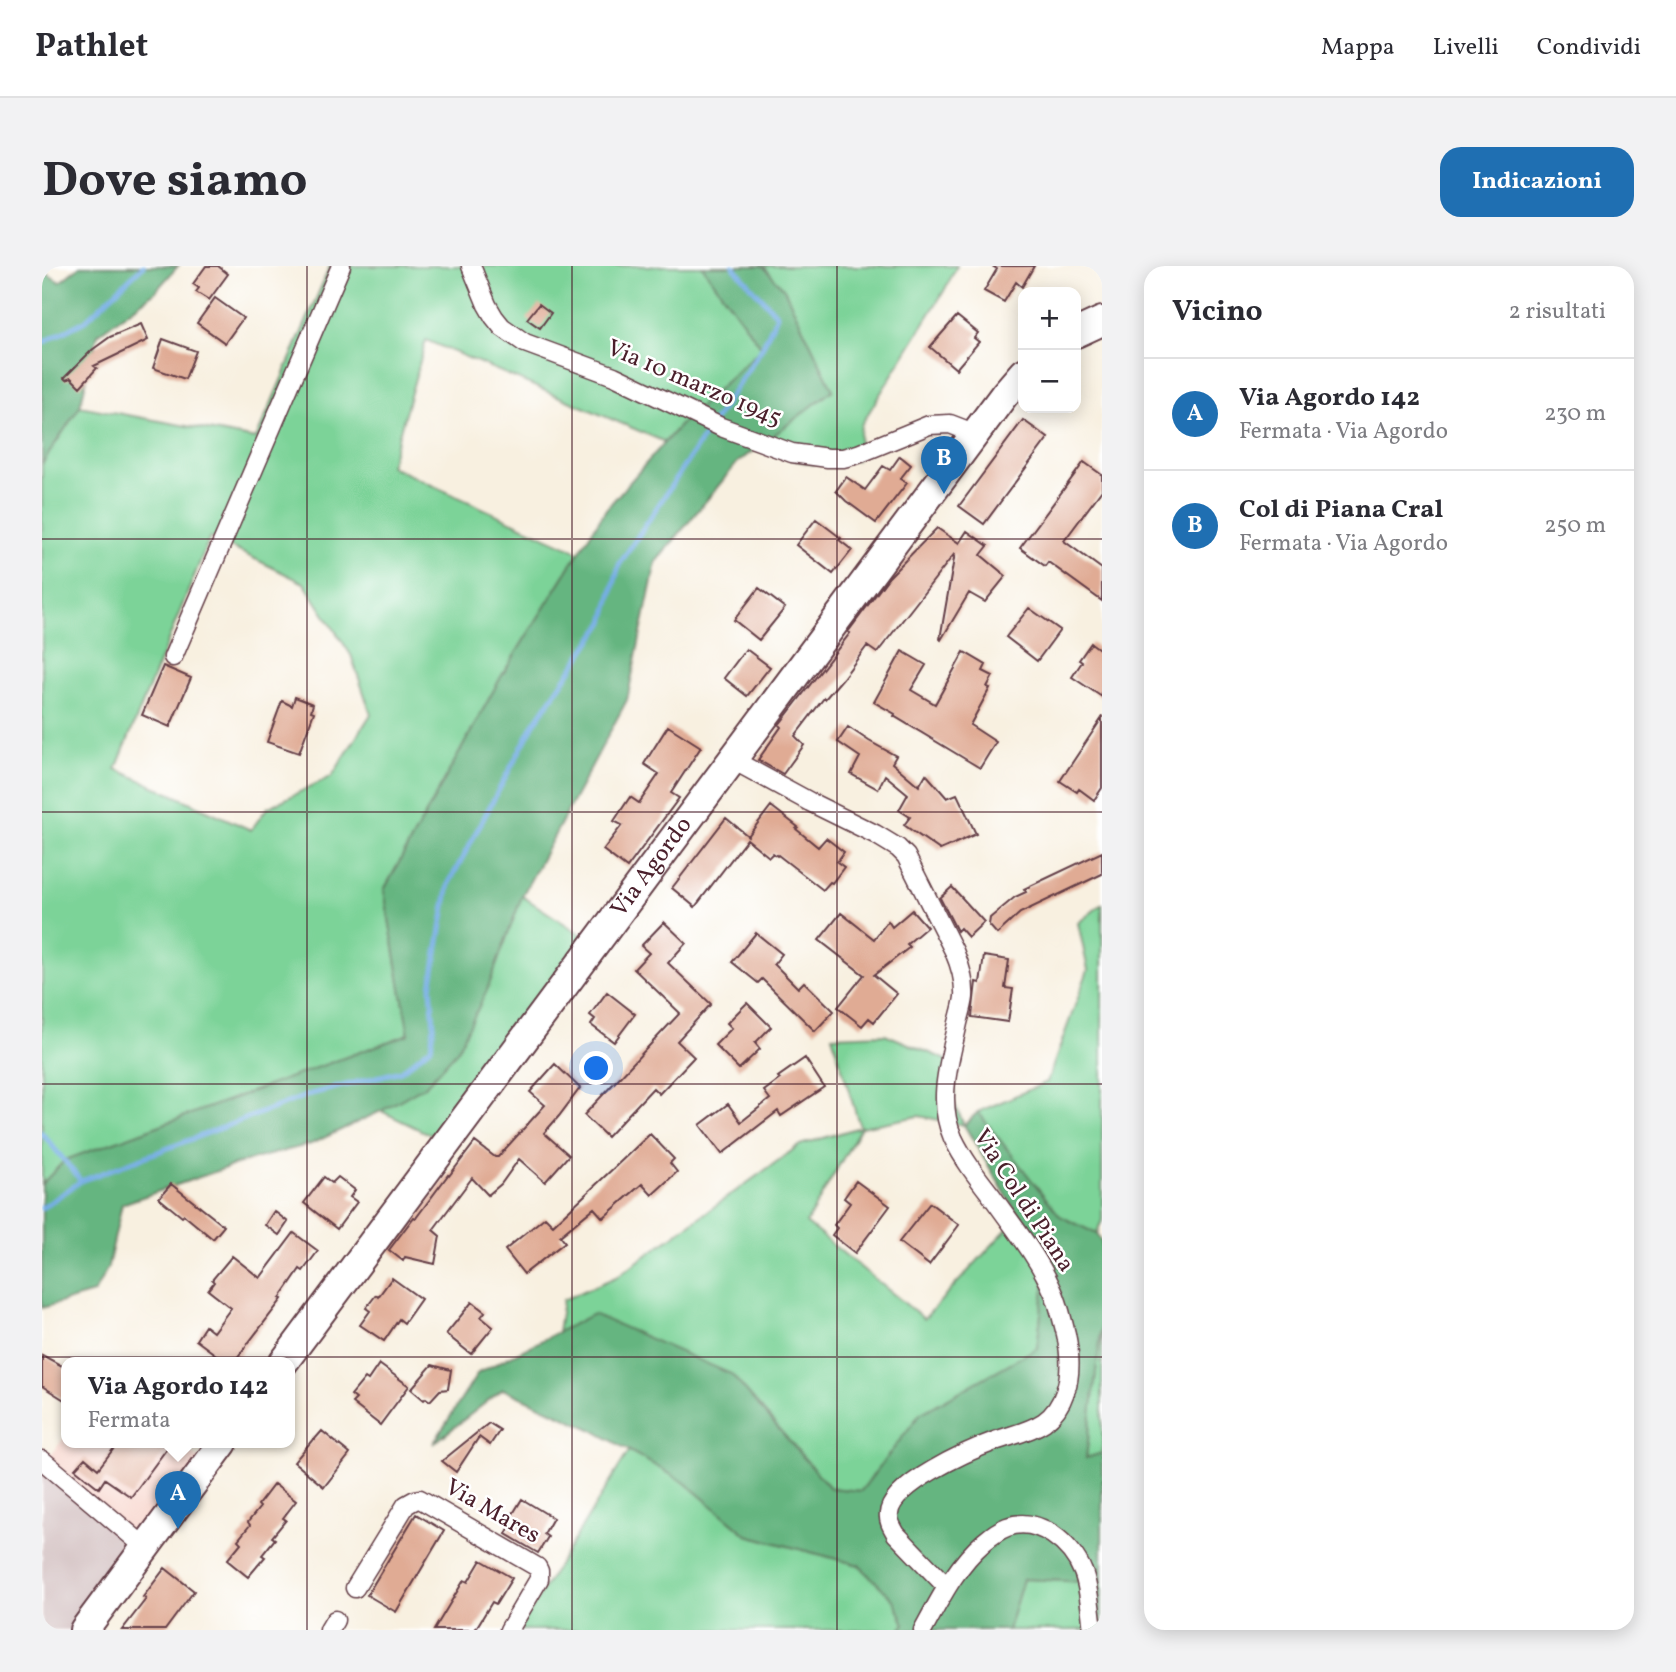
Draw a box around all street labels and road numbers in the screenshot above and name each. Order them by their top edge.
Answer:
street label: Via 10 marzo 1945 [601,332,787,436]
street label: Via Agordo [603,810,701,925]
street label: Via Col di Piana [964,1123,1082,1279]
street label: Via Mares [438,1471,546,1553]

